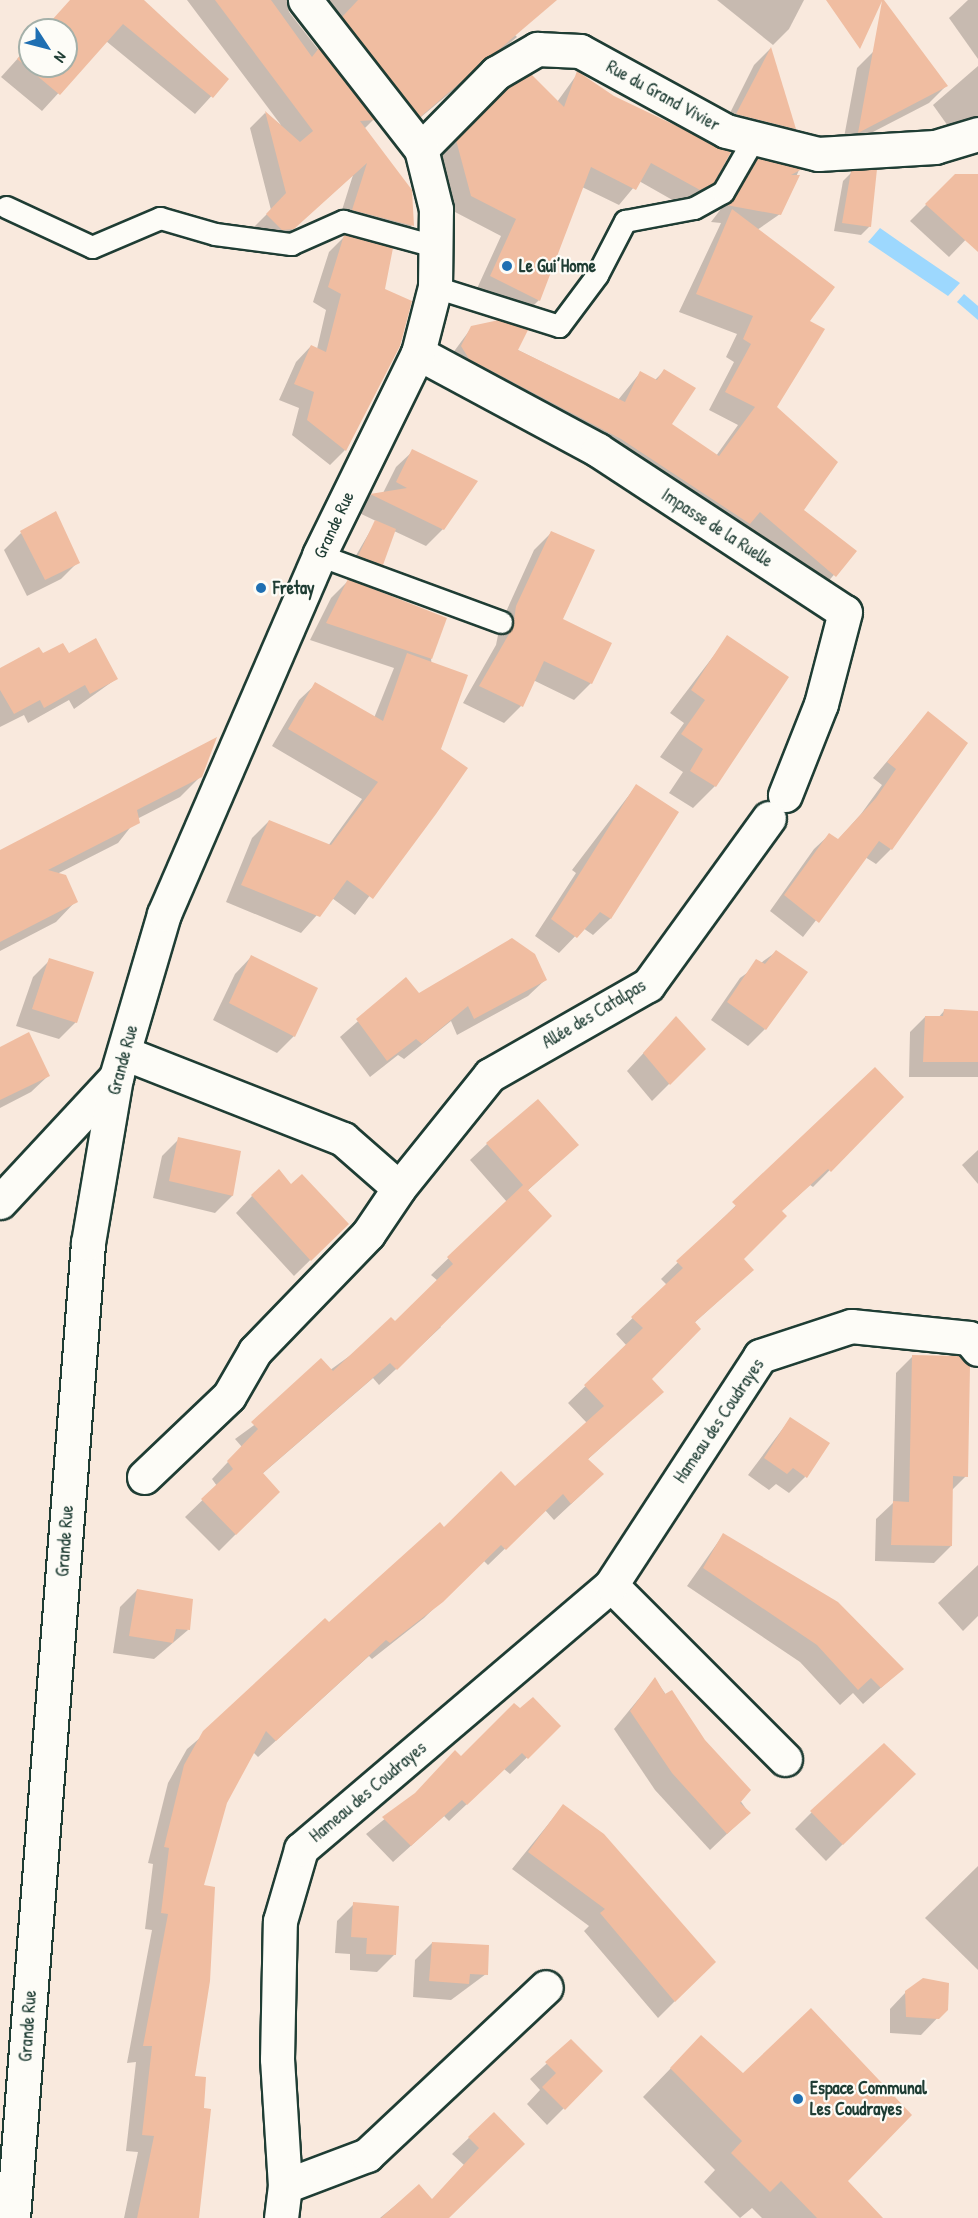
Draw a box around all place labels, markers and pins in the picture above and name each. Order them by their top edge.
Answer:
place label: Le Gui’Home [519,255,596,277]
marker: Le Gui’Home [500,259,514,273]
place label: Fretay [273,577,315,599]
marker: Fretay [254,581,268,595]
place label: Espace Communal Les Coudrayes [810,2078,927,2120]
marker: Espace Communal Les Coudrayes [791,2092,805,2106]

